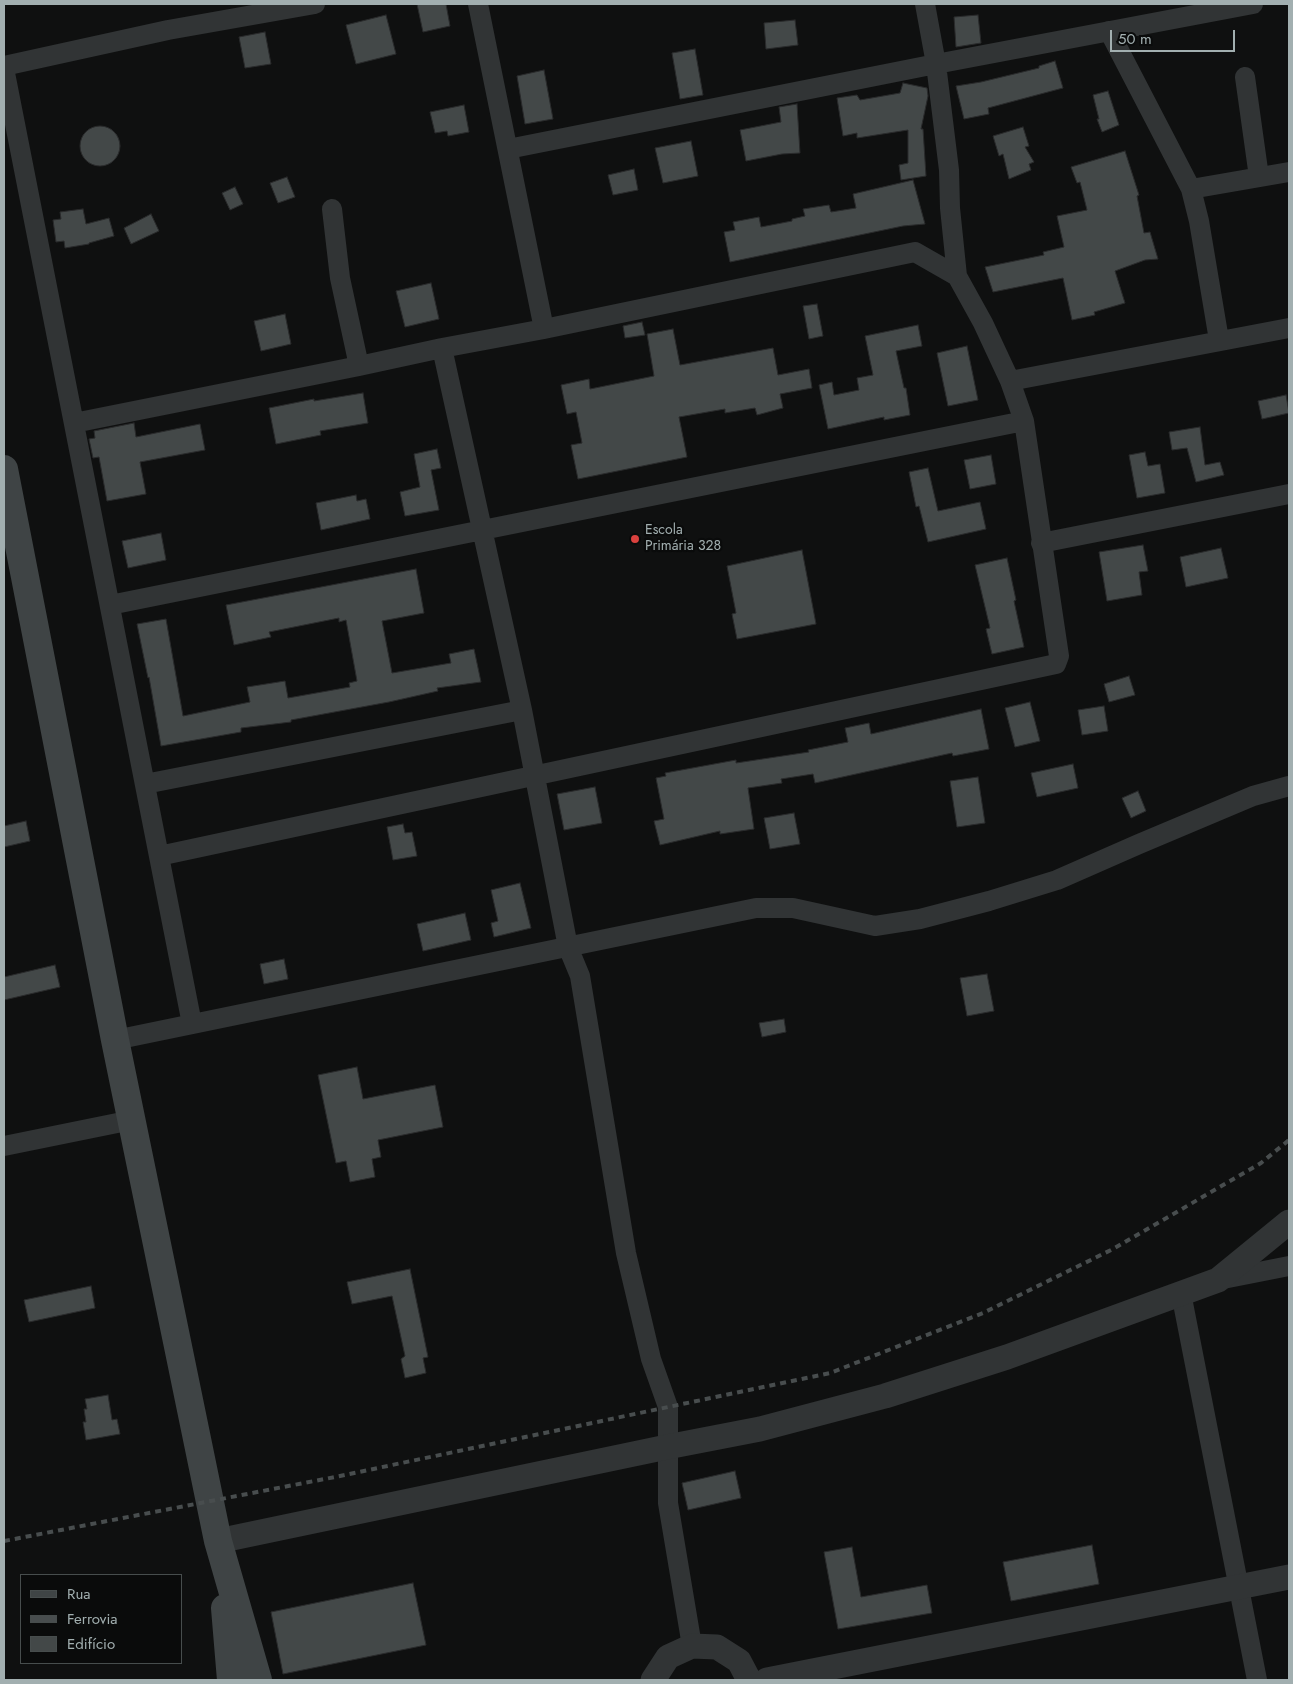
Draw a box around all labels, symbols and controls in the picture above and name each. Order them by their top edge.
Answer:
scale bar [1113,20,1238,52]
text: 50 m [1118,28,1152,50]
place label: Escola Primária 328 [645,523,721,556]
marker: Escola Primária 328 [629,533,641,545]
legend [20,1574,182,1664]
text: Rua [67,1583,91,1605]
text: Ferrovia [67,1608,118,1630]
text: Edifício [67,1633,115,1655]

